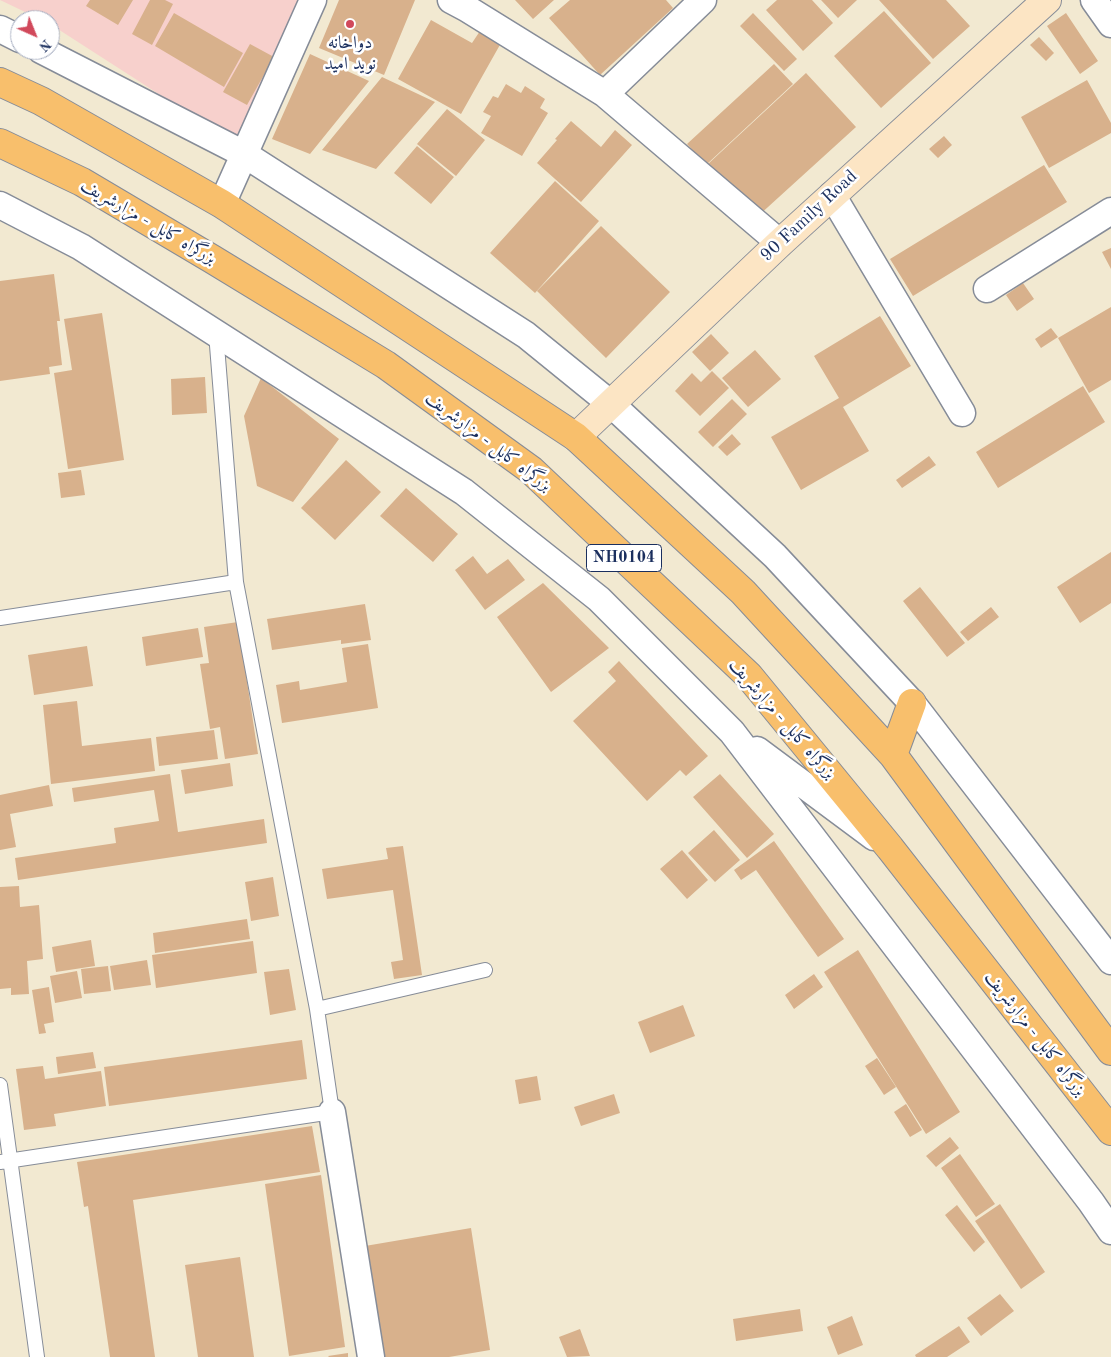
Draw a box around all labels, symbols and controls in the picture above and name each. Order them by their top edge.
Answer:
north arrow [10,10,60,60]
marker: دواخانه نوید امید [344,18,356,30]
place label: دواخانه نوید امید [324,32,376,74]
text: N [36,36,53,54]
street label: 90 Family Road [756,166,862,266]
street label: بزرگراه کابل - مزارشریف [77,175,219,269]
street label: بزرگراه کابل - مزارشریف [421,387,555,497]
road number: NH0104 [586,544,662,572]
street label: بزرگراه کابل - مزارشریف [724,654,840,784]
street label: بزرگراه کابل - مزارشریف [980,967,1090,1101]

